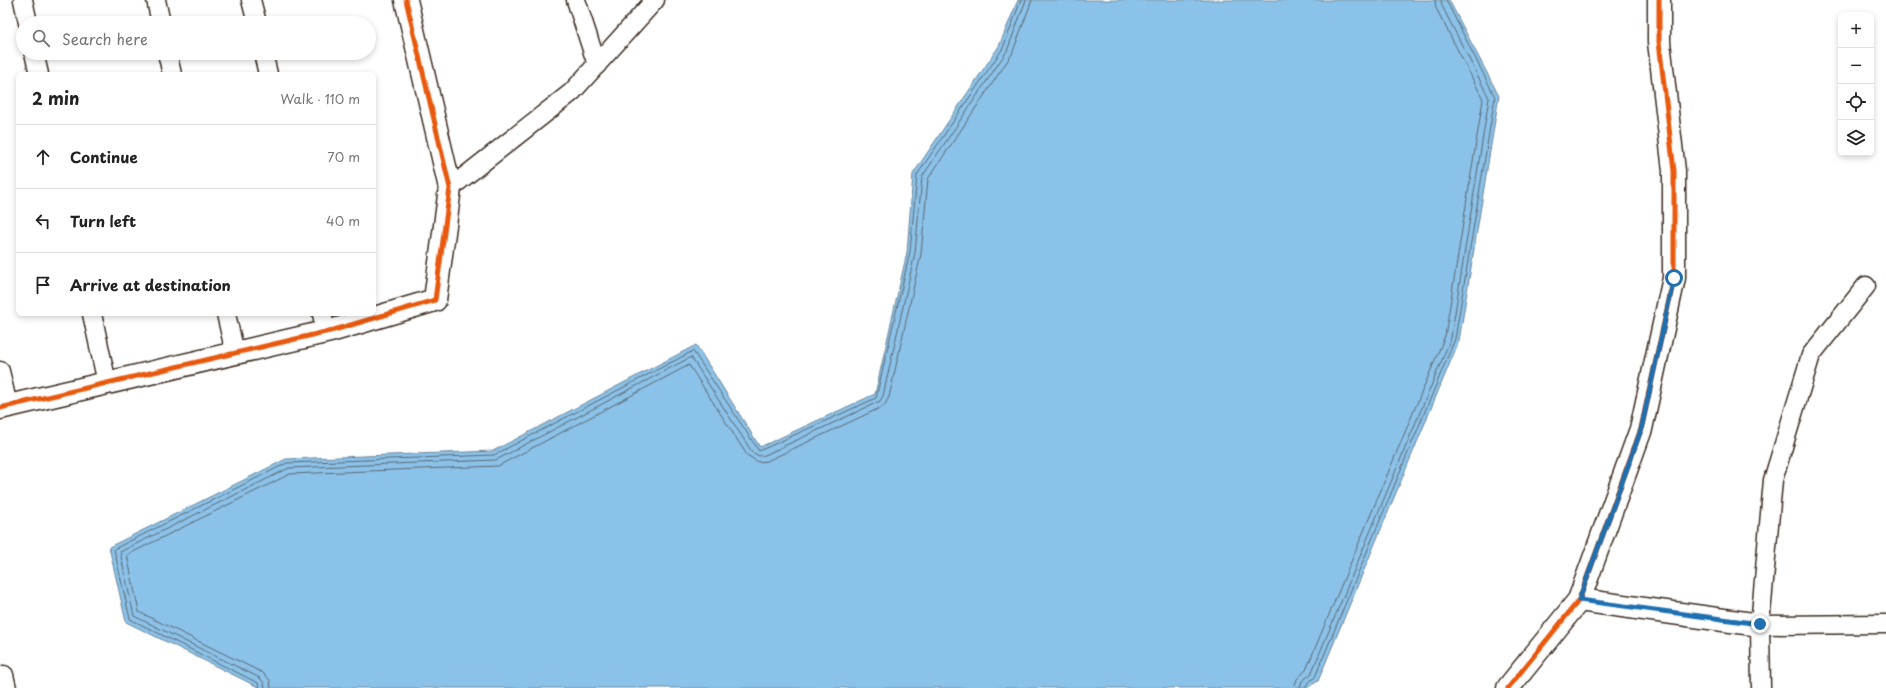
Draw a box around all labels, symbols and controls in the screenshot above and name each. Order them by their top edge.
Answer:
map controls [1838,12,1874,156]
button: + [1838,12,1874,48]
search box [16,16,376,60]
icon: search [30,27,52,49]
text: Search here [62,27,148,50]
button: − [1838,48,1874,84]
button: locate [1838,84,1874,120]
text: 2 min [32,85,79,111]
text: Walk · 110 m [281,89,360,108]
button: layers [1838,120,1874,156]
text: Continue [70,145,138,168]
icon: ahead [32,146,54,168]
text: 70 m [327,147,360,166]
text: Turn left [70,209,136,232]
icon: left [32,210,54,232]
text: 40 m [326,211,360,230]
route start [1665,269,1683,287]
text: Arrive at destination [70,273,231,296]
icon: arrive [32,274,54,296]
route end [1751,615,1769,633]

